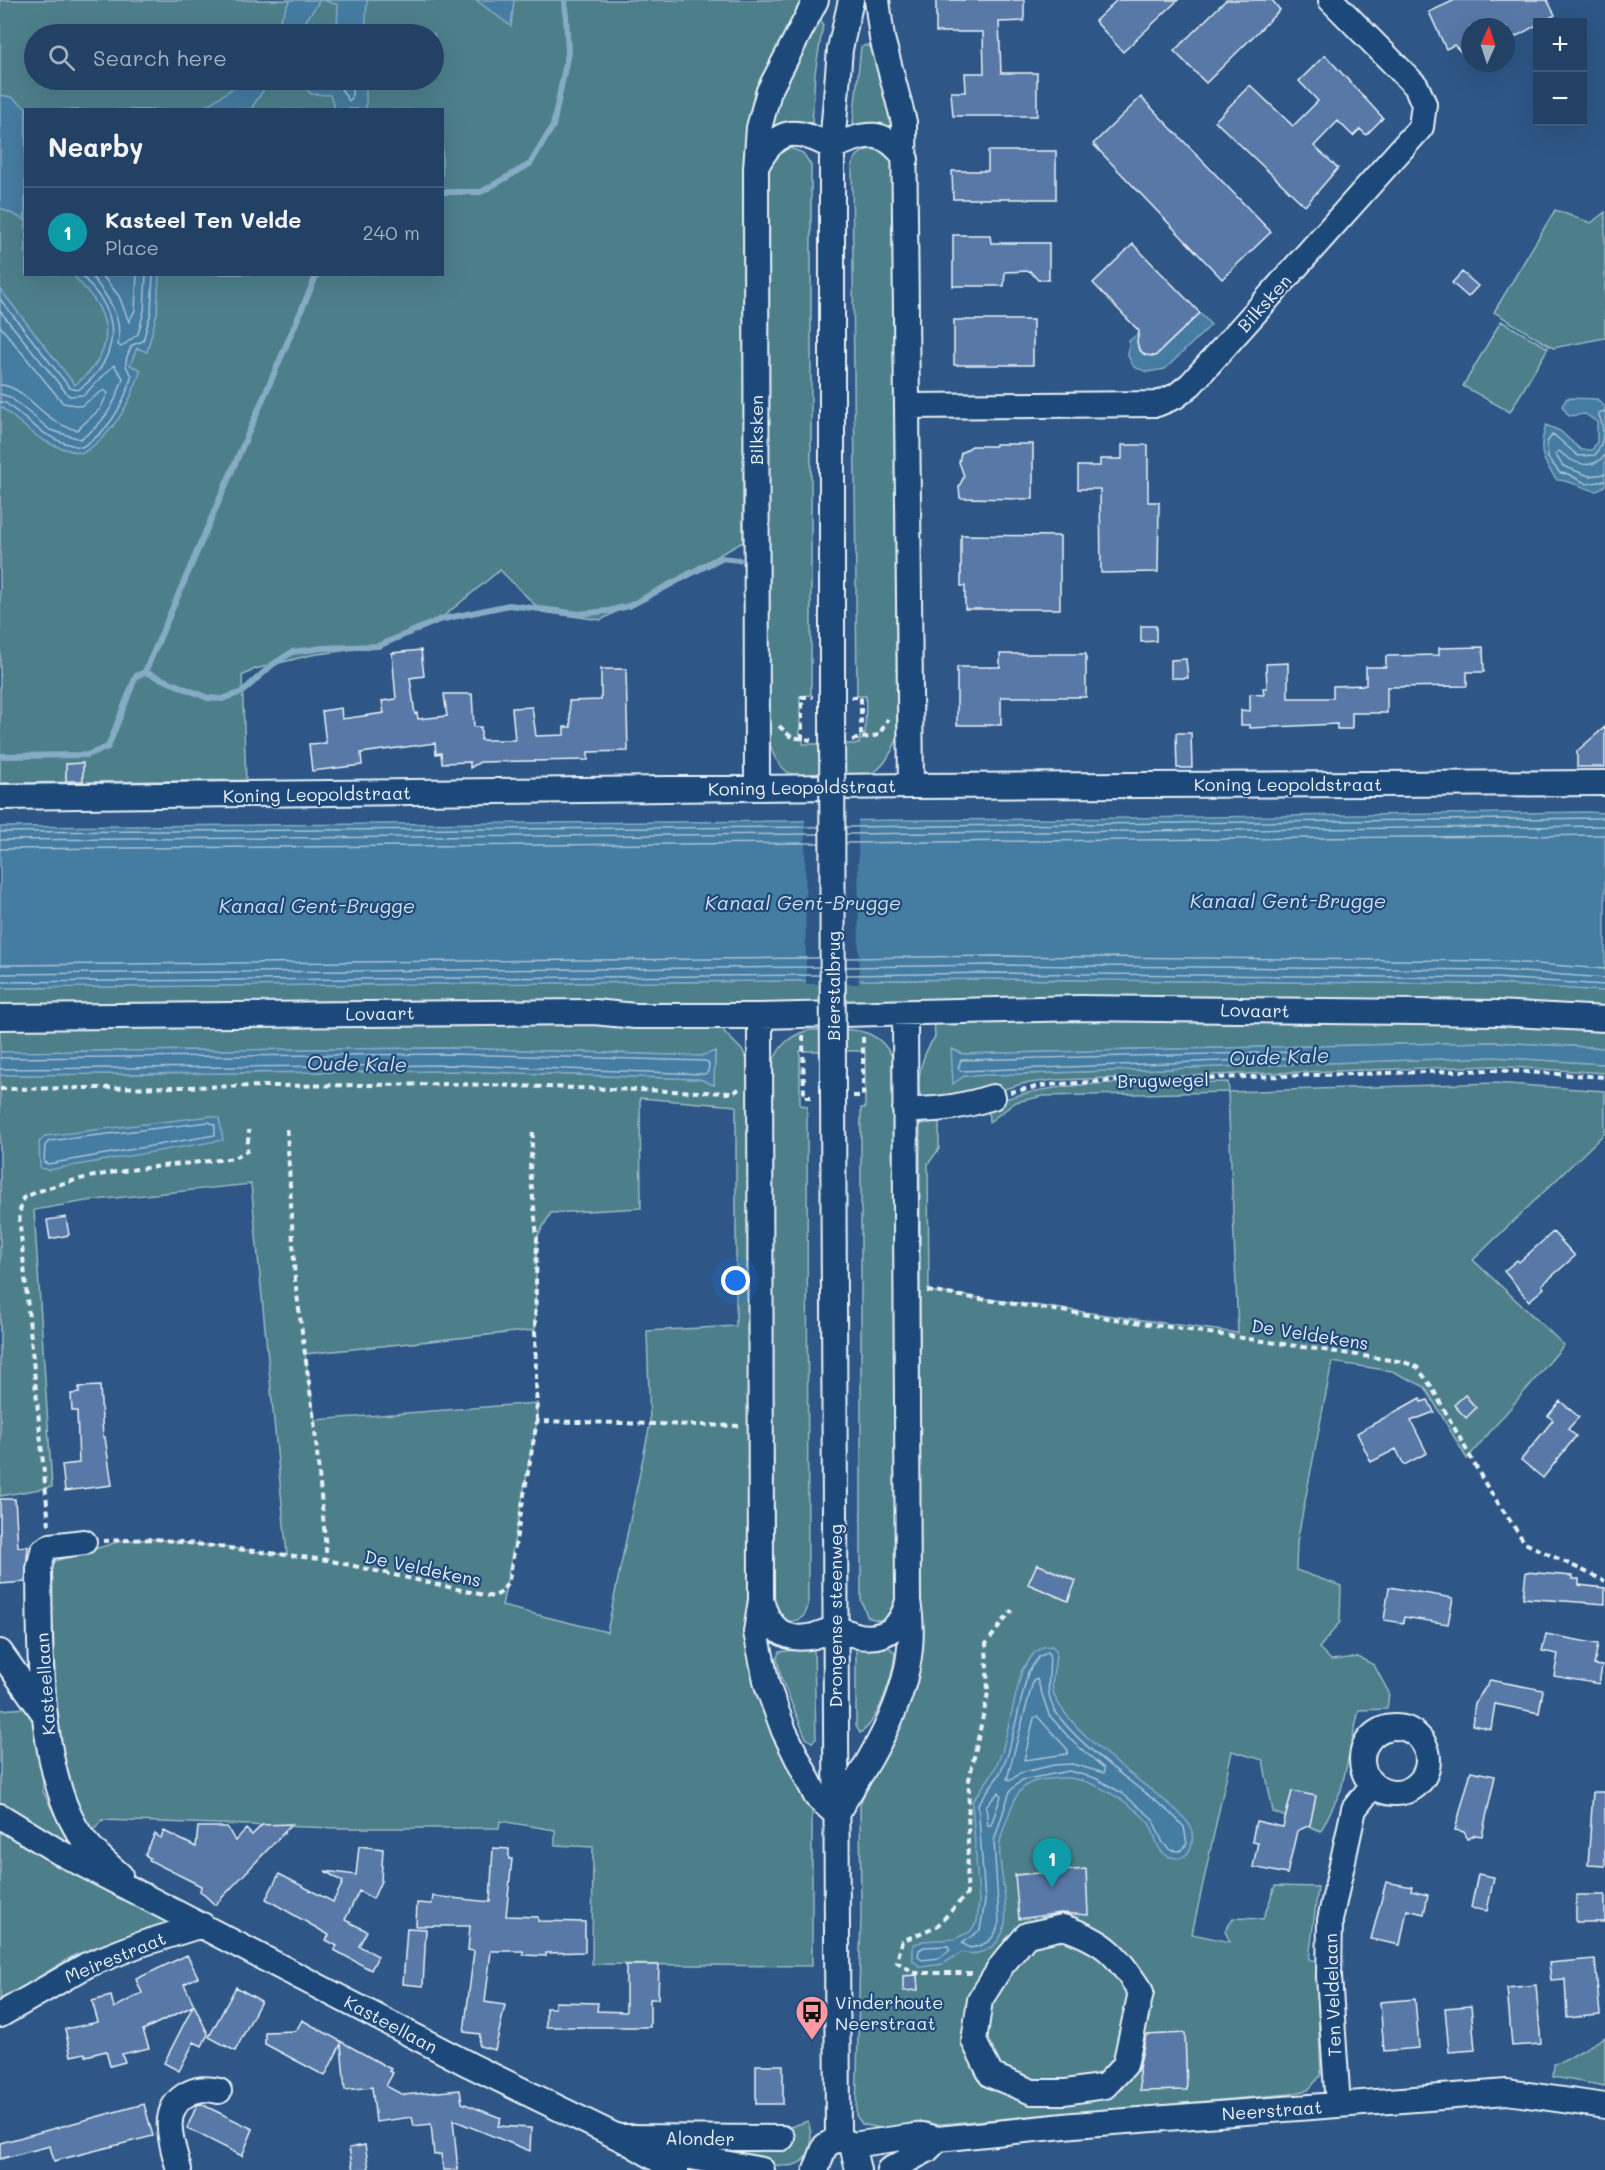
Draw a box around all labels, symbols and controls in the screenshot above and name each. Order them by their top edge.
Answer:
north arrow [1461,18,1515,72]
map controls [1533,18,1587,126]
button: + [1533,18,1587,72]
search box [24,24,444,90]
icon: search [45,41,78,74]
text: Search here [93,43,227,72]
button: − [1533,72,1587,126]
text: Nearby [48,130,143,164]
text: Kasteel Ten Velde [105,205,301,234]
text: 1 [63,219,72,245]
text: 240 m [362,219,420,245]
text: Place [105,234,159,260]
street label: Bilksken [1232,269,1296,337]
street label: Bilksken [744,395,768,465]
street label: Koning Leopoldstraat [1194,772,1382,796]
street label: Koning Leopoldstraat [708,773,896,801]
street label: Koning Leopoldstraat [223,780,411,808]
water label: Kanaal Gent-Brugge [1190,887,1386,913]
water label: Kanaal Gent-Brugge [705,889,901,915]
water label: Kanaal Gent-Brugge [219,892,415,918]
street label: Bierstalbrug [821,931,845,1041]
street label: Lovaart [1220,997,1290,1023]
street label: Lovaart [345,1000,415,1026]
water label: Oude Kale [1228,1041,1330,1071]
water label: Oude Kale [307,1049,407,1077]
street label: Brugwegel [1117,1067,1209,1093]
your location [721,1266,750,1295]
street label: De Veldekens [1250,1313,1370,1355]
street label: Drongense steenweg [823,1524,847,1708]
street label: De Veldekens [363,1544,483,1592]
street label: Kasteellaan [29,1632,61,1736]
pin: 1 [1032,1838,1072,1888]
street label: Meirestraat [61,1926,169,1988]
street label: Ten Veldelaan [1318,1933,1346,2057]
street label: Kasteellaan [340,1989,442,2059]
place label: Vinderhoute Neerstraat [835,1990,943,2035]
bus stop icon: Vinderhoute Neerstraat [794,1994,830,2041]
street label: Neerstraat [1221,2095,1323,2125]
street label: Alonder [665,2125,735,2151]

